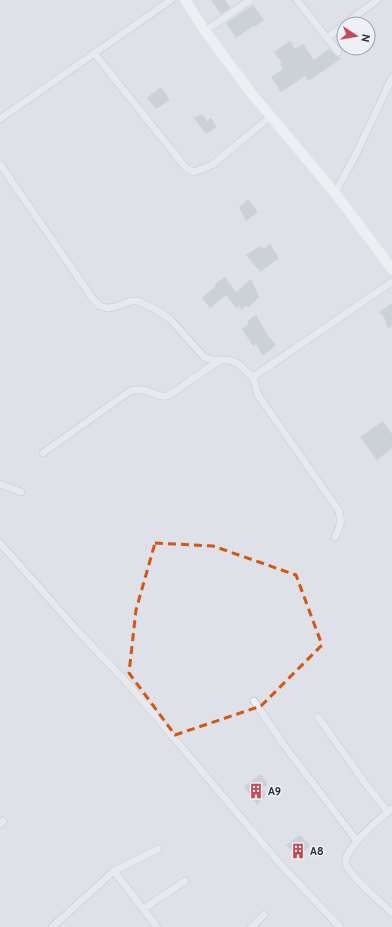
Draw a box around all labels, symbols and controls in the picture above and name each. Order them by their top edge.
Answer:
north arrow [336,16,376,56]
text: N [358,33,373,43]
building icon: A9 [247,782,265,800]
place label: A9 [268,784,281,798]
building icon: A8 [289,842,307,860]
place label: A8 [310,844,324,858]

